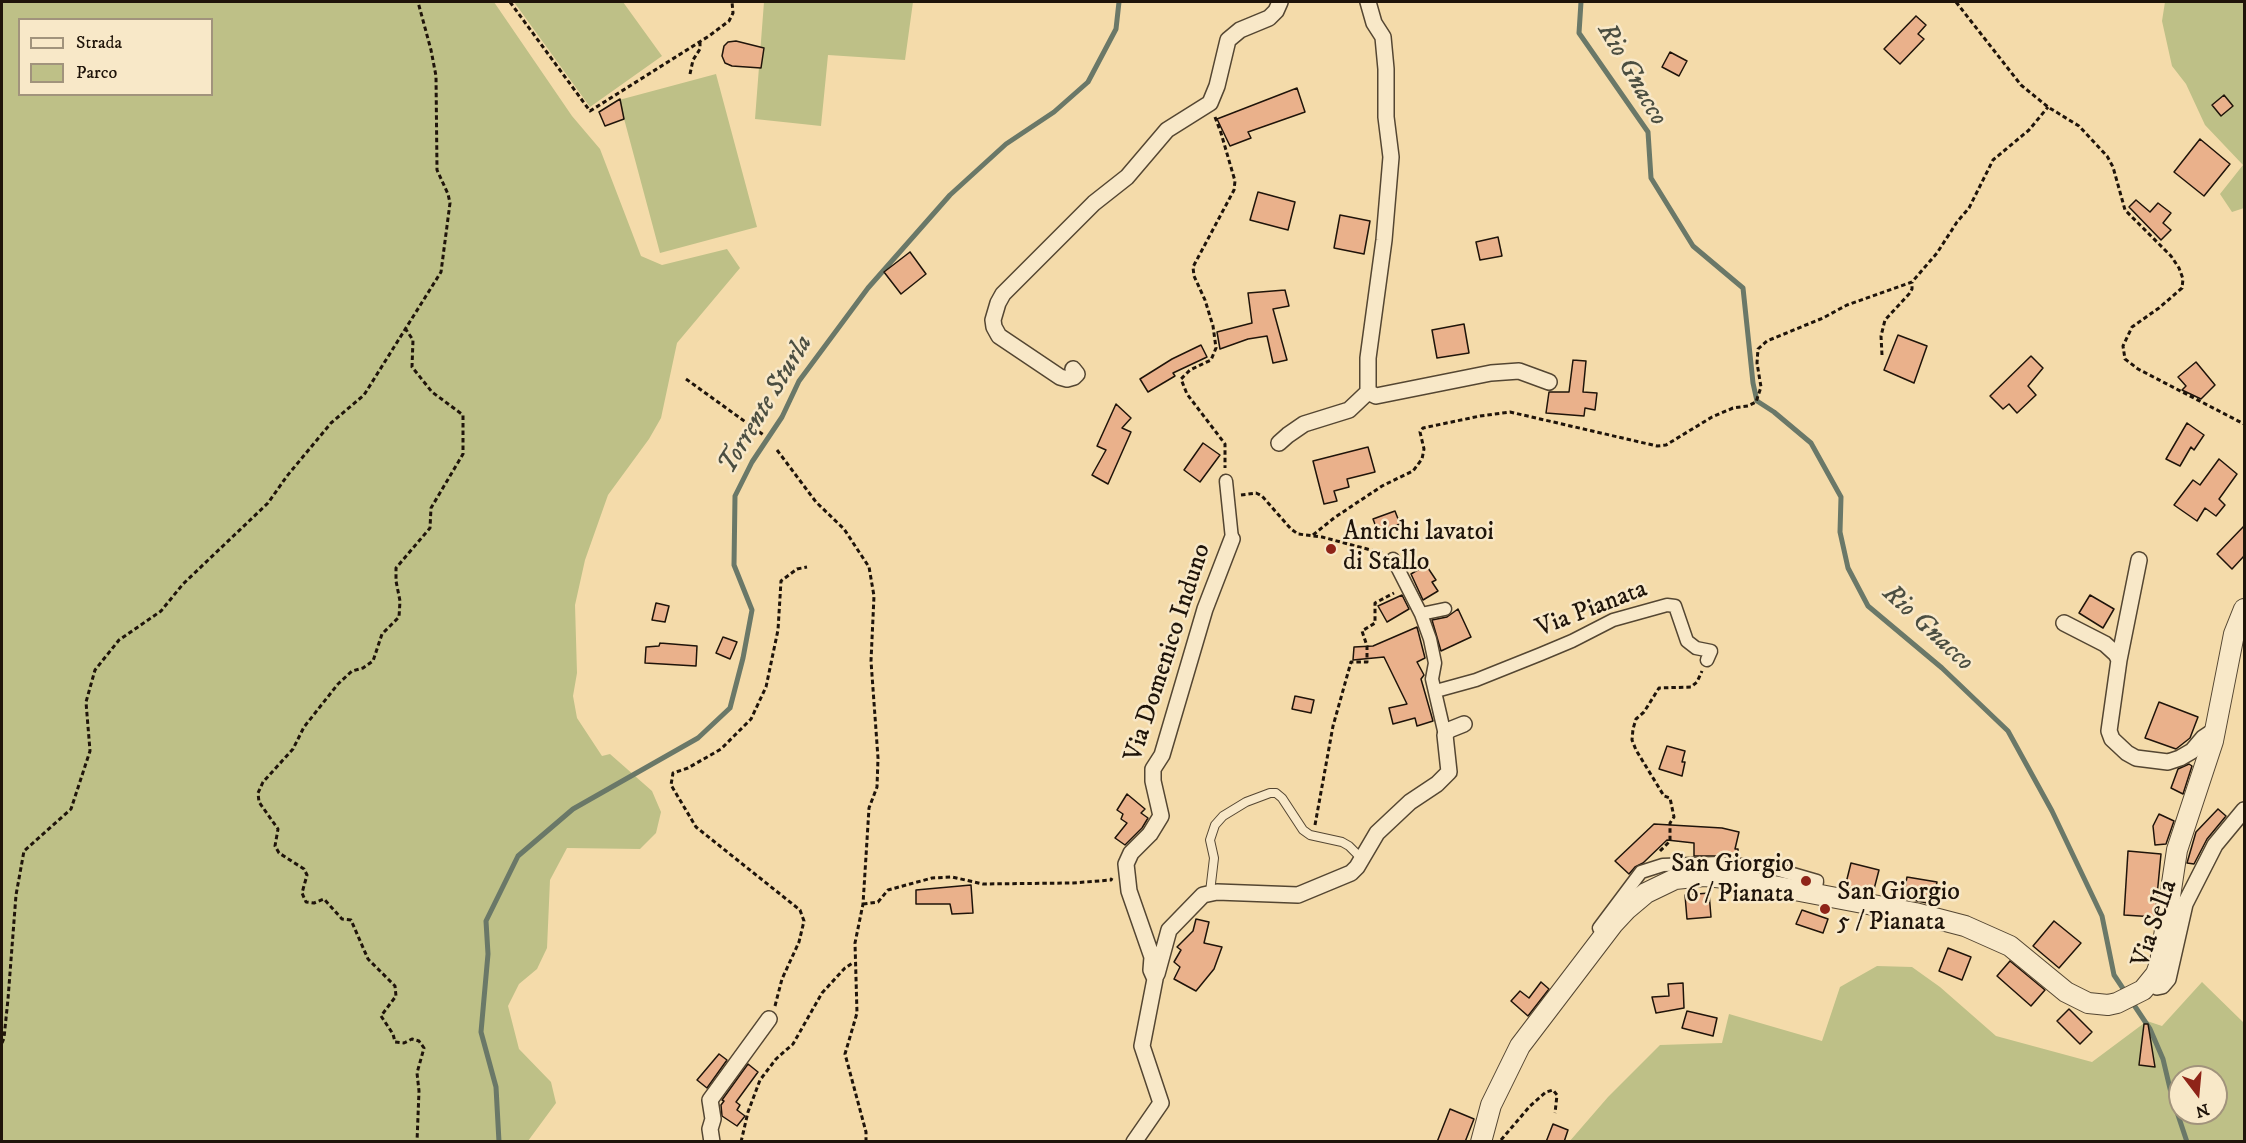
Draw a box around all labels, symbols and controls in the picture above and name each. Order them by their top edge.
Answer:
legend [18,18,213,96]
water label: Rio Gnacco [1589,18,1673,132]
text: Strada [76,32,122,54]
text: Parco [76,62,117,84]
water label: Torrente Sturla [713,330,821,480]
place label: Antichi lavatoi di Stallo [1343,518,1494,580]
street label: Via Domenico Induno [1119,540,1219,766]
marker: Antichi lavatoi di Stallo [1324,542,1338,556]
street label: Via Pianata [1532,575,1652,645]
water label: Rio Gnacco [1875,579,1979,679]
place label: San Giorgio 6 / Pianata [1671,850,1794,912]
marker: San Giorgio 6 / Pianata [1799,874,1813,888]
street label: Via Sella [2126,876,2186,972]
place label: San Giorgio 5 / Pianata [1837,878,1960,940]
marker: San Giorgio 5 / Pianata [1818,902,1832,916]
north arrow [2168,1065,2228,1125]
text: N [2193,1099,2211,1122]

